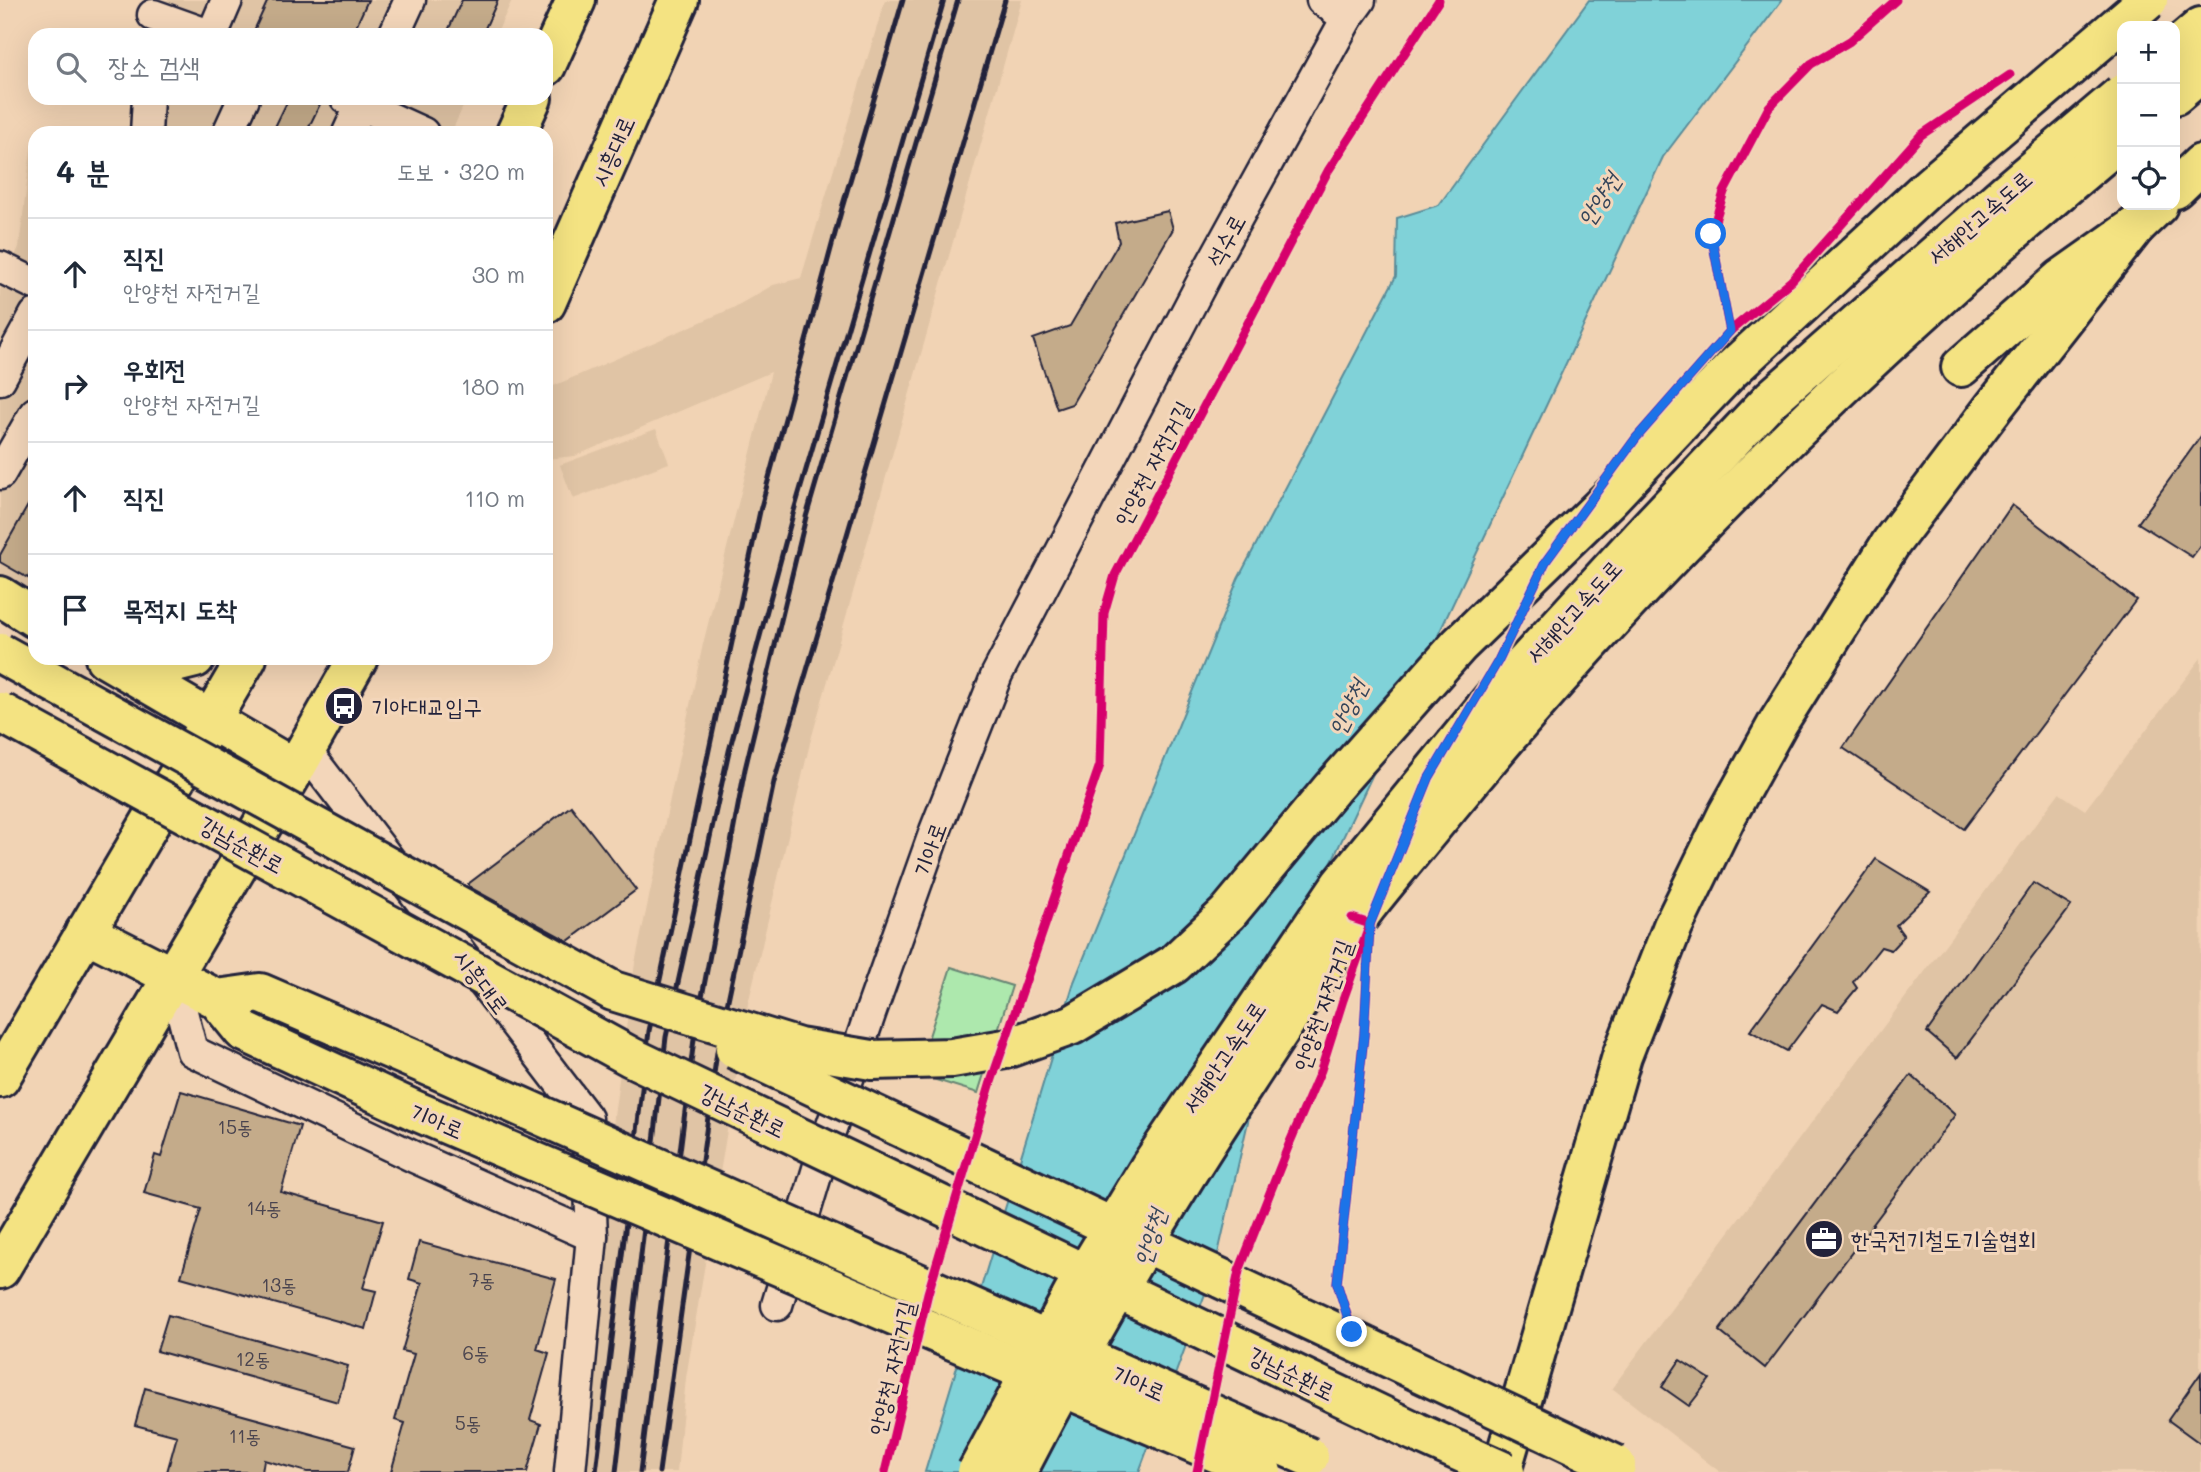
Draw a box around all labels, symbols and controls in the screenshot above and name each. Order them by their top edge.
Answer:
map controls [2117,21,2180,210]
button: + [2117,21,2180,84]
search box [28,28,553,105]
icon: search [52,48,90,86]
text: 장소 검색 [108,49,200,83]
button: − [2117,84,2180,147]
street label: 시흥대로 [583,111,641,191]
button: locate [2117,147,2180,210]
text: 4 분 [56,151,110,191]
text: 도보 · 320 m [397,156,525,186]
street label: 서해안고속도로 [1920,163,2038,271]
water label: 안양천 [1569,164,1628,232]
street label: 석수로 [1198,208,1252,272]
route start [1695,218,1726,249]
text: 직진 [123,240,165,274]
icon: ahead [56,255,94,293]
text: 30 m [472,259,525,289]
text: 안양천 자전거길 [123,276,260,306]
text: 우회전 [123,352,186,386]
icon: right [56,367,94,405]
text: 180 m [461,371,525,401]
text: 안양천 자전거길 [123,388,260,418]
street label: 안양천 자전거길 [1107,396,1197,530]
icon: ahead [56,479,94,517]
text: 직진 [123,480,165,514]
text: 110 m [465,483,525,513]
street label: 서해안고속도로 [1519,553,1627,669]
icon: arrive [56,591,94,629]
text: 목적지 도착 [123,592,237,626]
water label: 안양천 [1320,672,1375,740]
bus stop icon: 기아대교입구 [323,685,365,727]
place label: 기아대교입구 [371,691,482,721]
street label: 강남순환로 [194,808,290,880]
street label: 기아로 [905,818,953,880]
street label: 안양천 자전거길 [1286,935,1358,1075]
street label: 시흥대로 [448,942,516,1020]
street label: 서해안고속도로 [1174,995,1272,1119]
street label: 강남순환로 [695,1076,791,1144]
street label: 기아로 [406,1095,468,1145]
house number: 15동 [218,1114,252,1139]
house number: 14동 [247,1195,281,1220]
water label: 안양천 [1126,1202,1173,1269]
office icon: 한국전기철도기술협회 [1803,1218,1845,1260]
place label: 한국전기철도기술협회 [1851,1224,2036,1254]
house number: 7동 [469,1267,495,1292]
house number: 13동 [262,1272,296,1297]
street label: 안양천 자전거길 [861,1298,921,1438]
route end [1336,1316,1367,1347]
street label: 강남순환로 [1244,1339,1340,1407]
house number: 6동 [463,1340,489,1365]
house number: 12동 [236,1346,270,1371]
street label: 기아로 [1108,1357,1170,1407]
house number: 5동 [455,1410,481,1435]
house number: 11동 [229,1423,261,1448]

